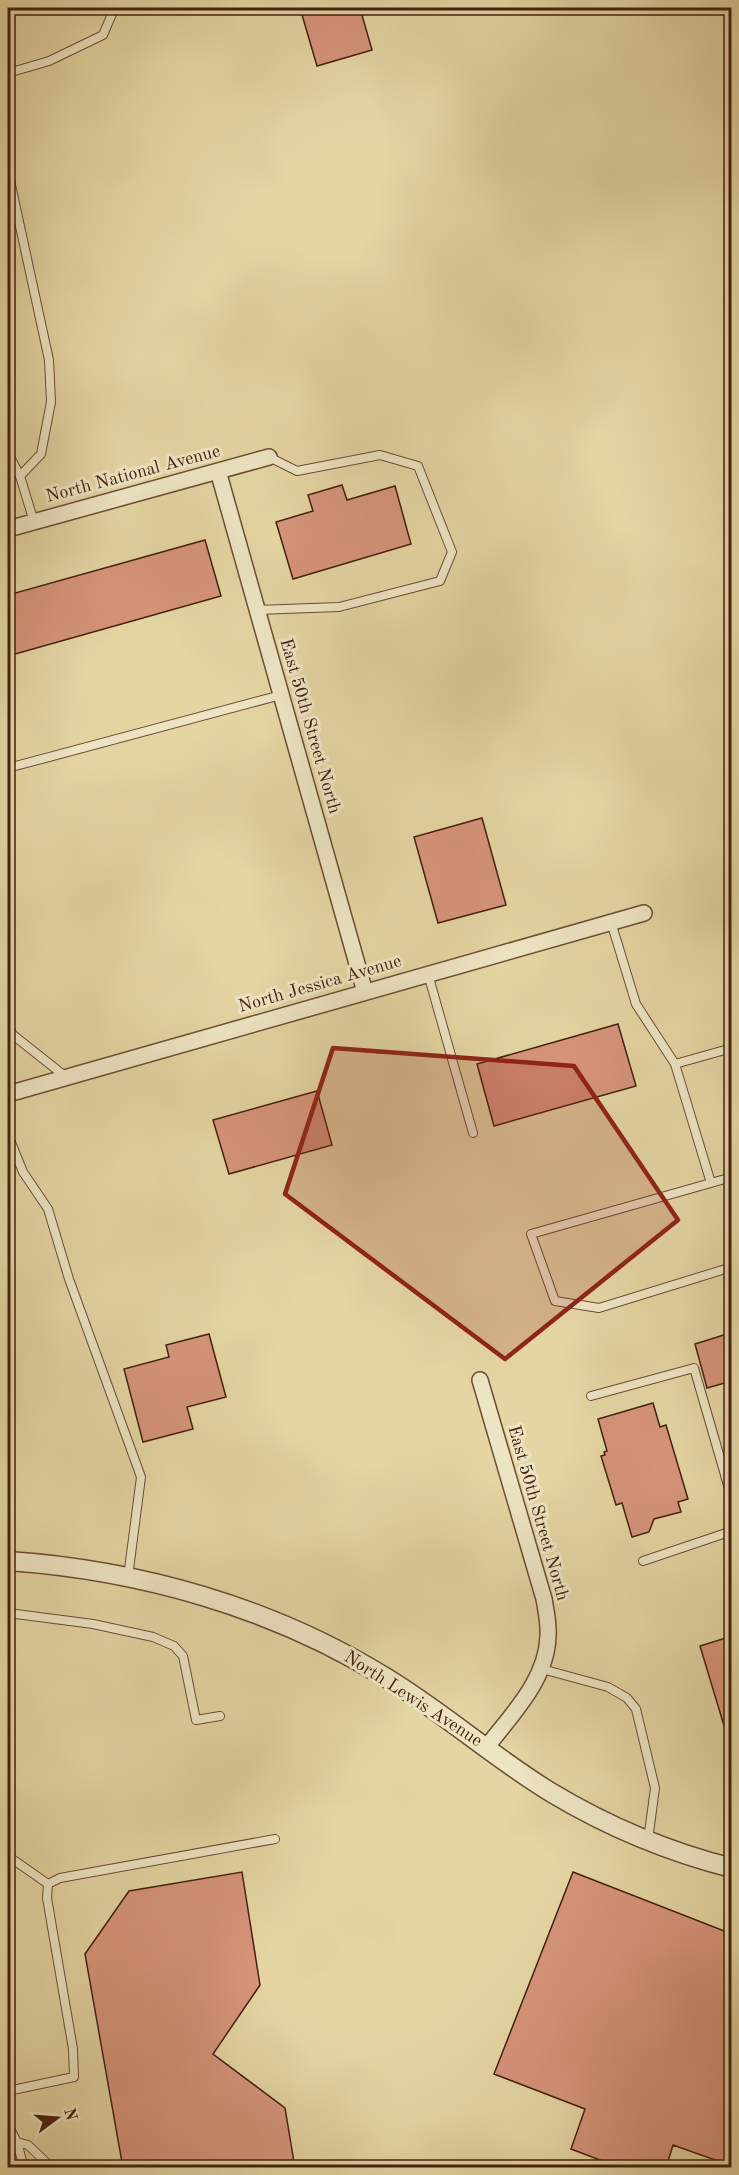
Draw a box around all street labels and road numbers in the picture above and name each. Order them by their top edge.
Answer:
street label: North National Avenue [44,442,222,506]
street label: East 50th Street North [276,636,344,816]
street label: North Jessica Avenue [236,952,404,1016]
street label: East 50th Street North [504,1423,572,1603]
street label: North Lewis Avenue [341,1648,485,1750]

